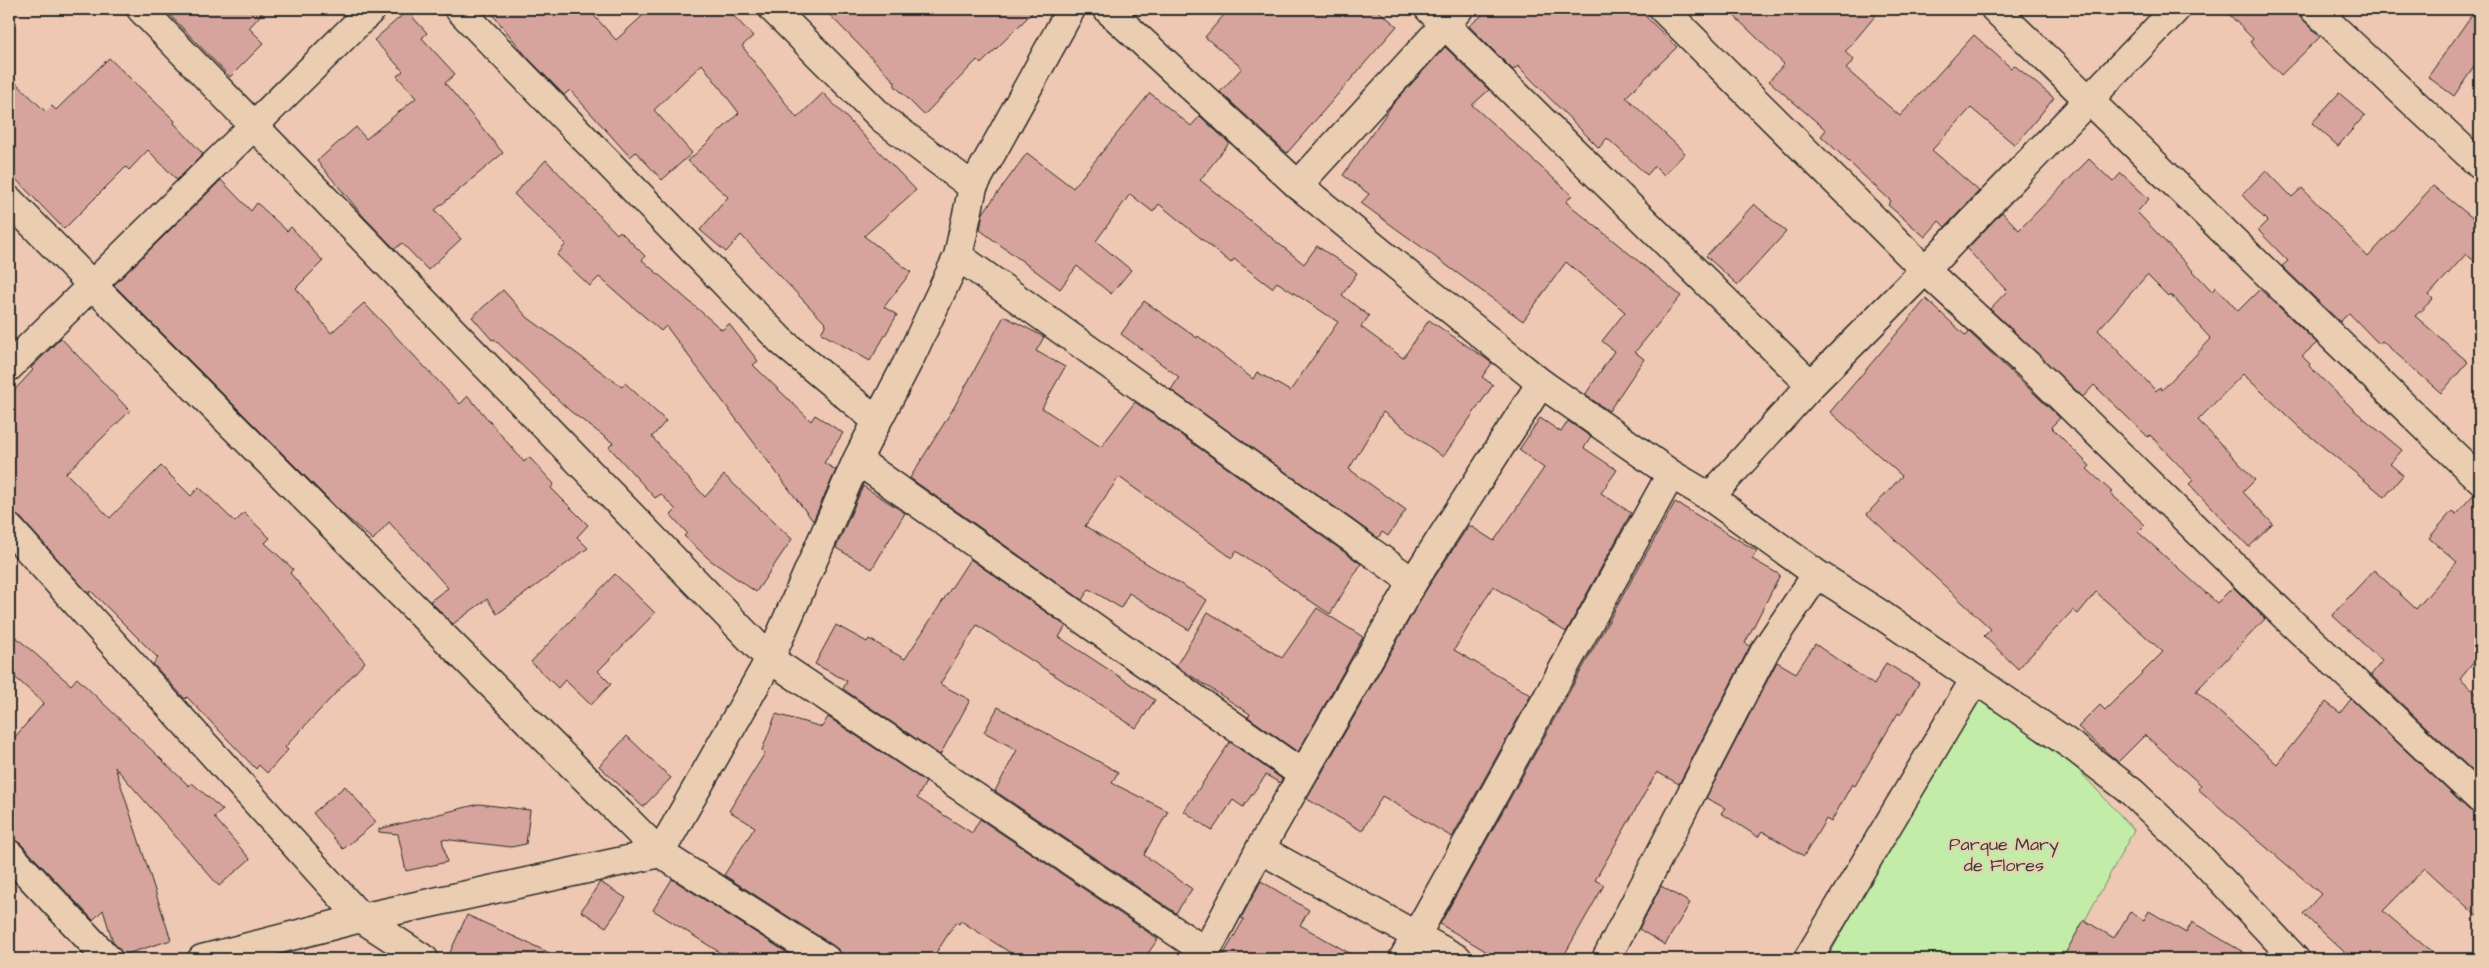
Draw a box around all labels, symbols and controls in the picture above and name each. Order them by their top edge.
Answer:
park label: Parque Mary de Flores [1949,832,2059,878]

